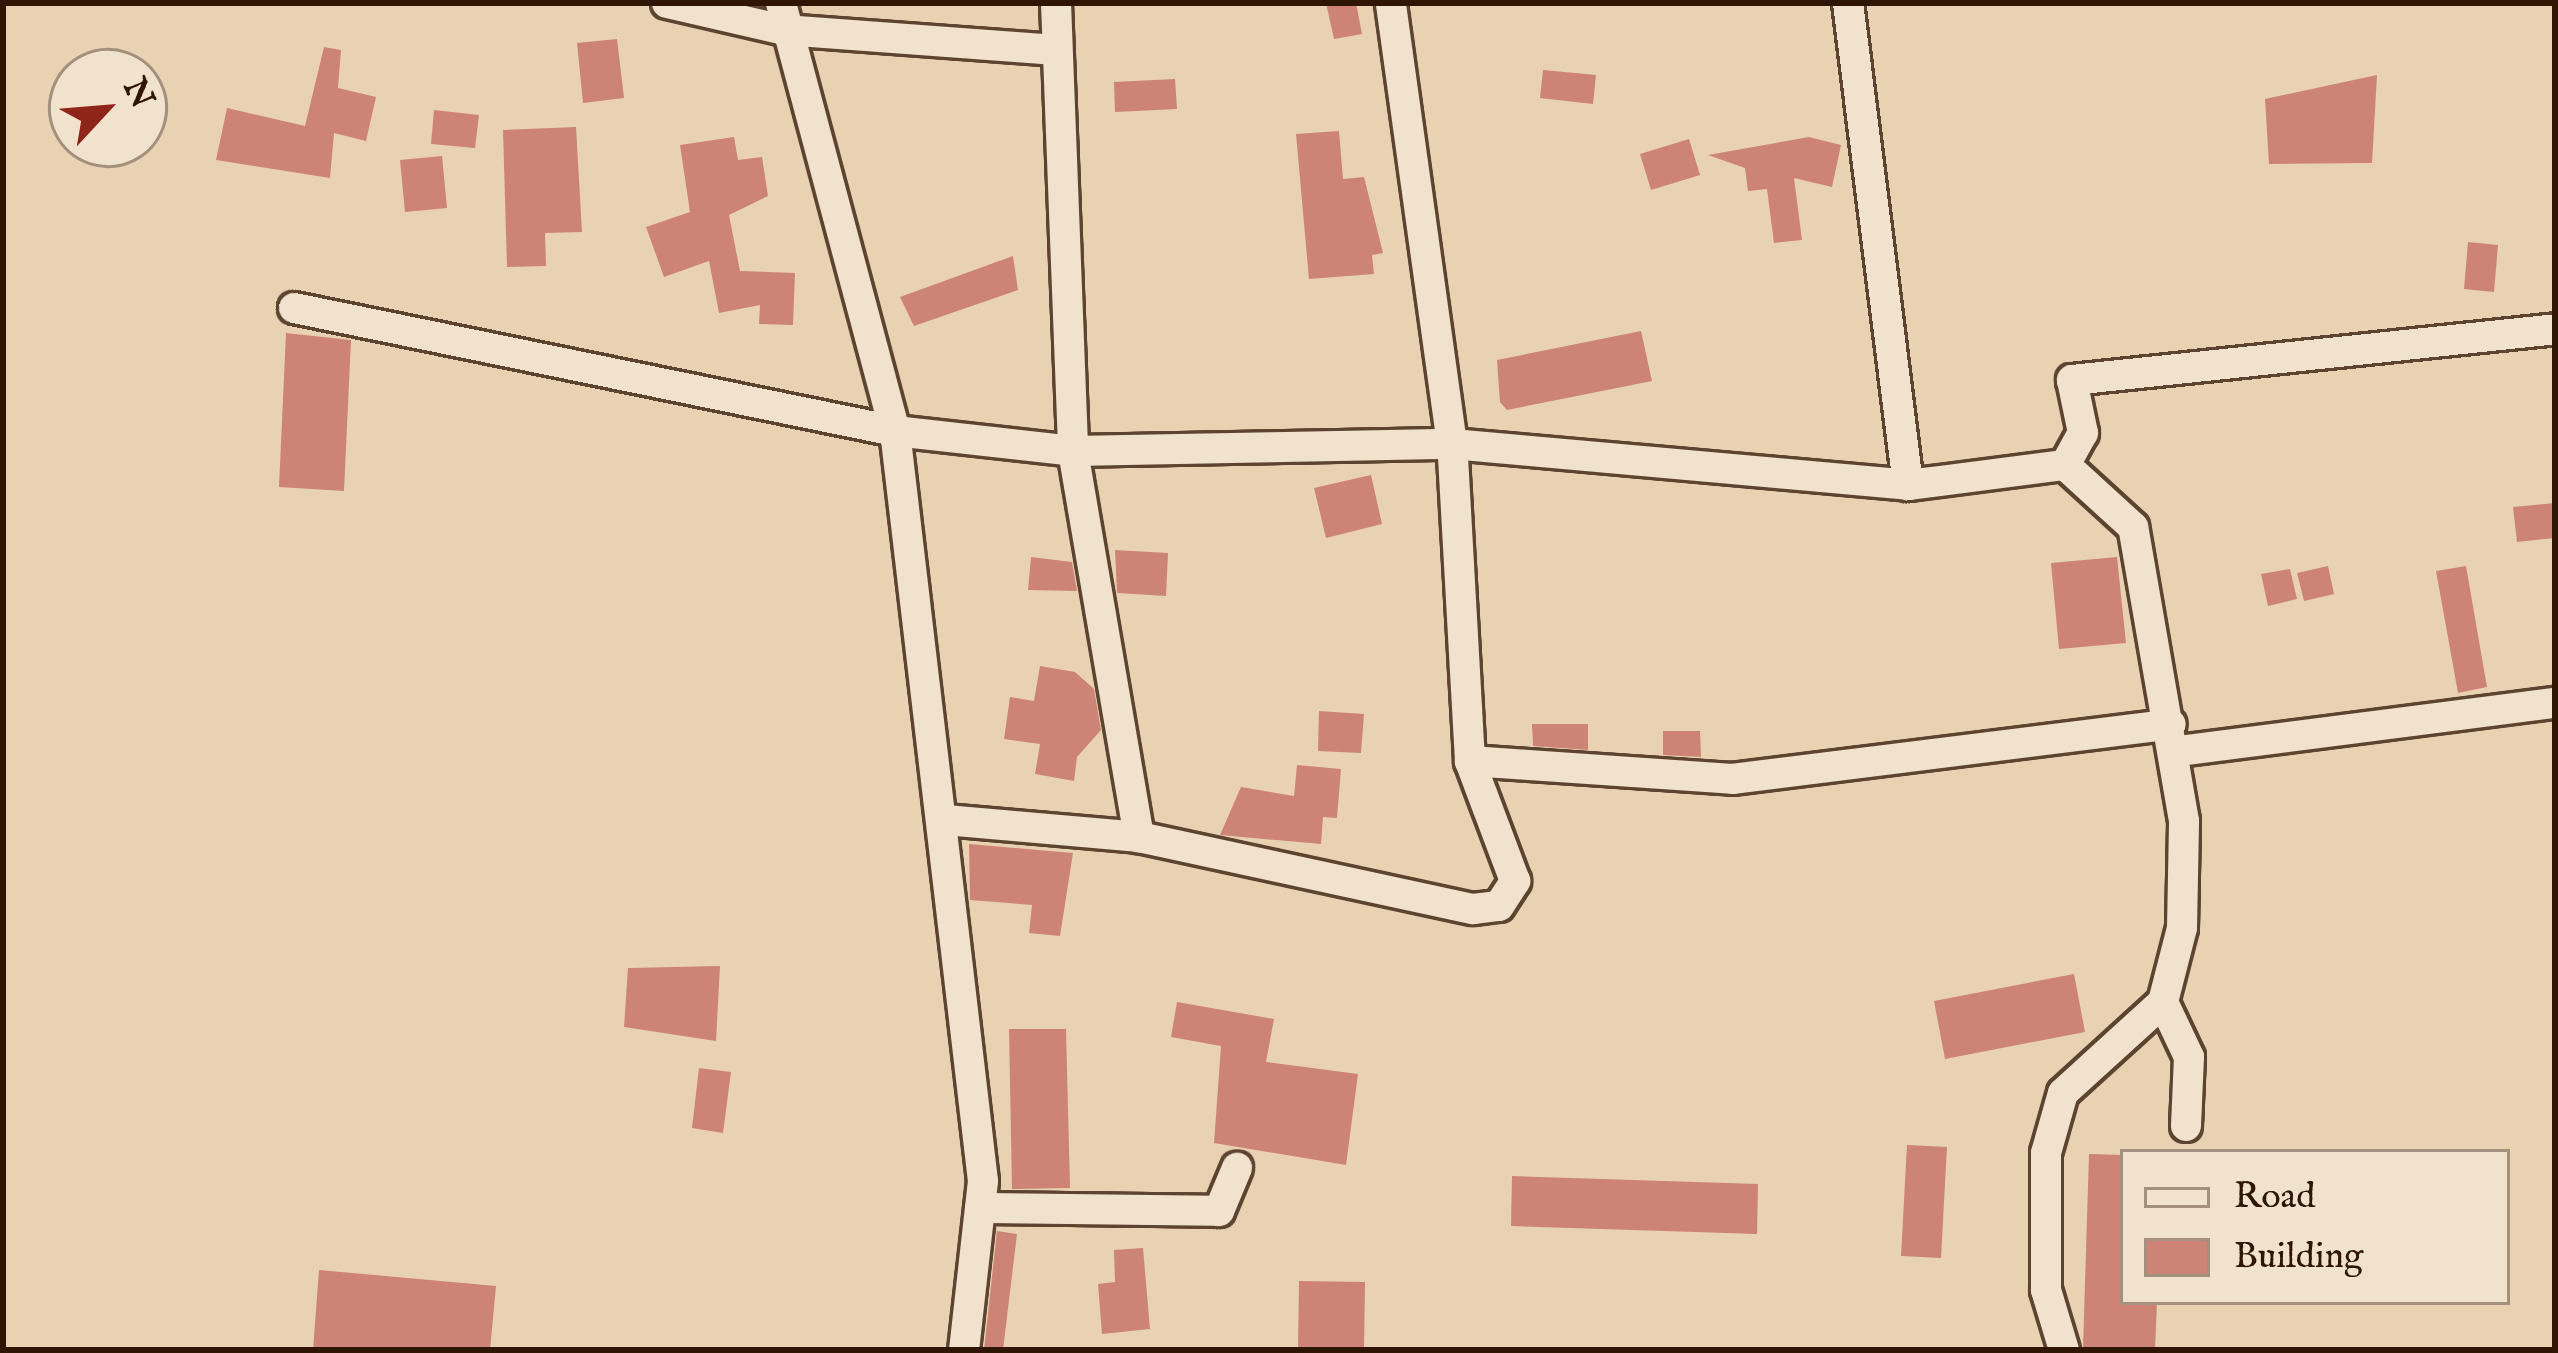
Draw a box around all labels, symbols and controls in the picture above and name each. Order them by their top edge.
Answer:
north arrow [48,48,168,168]
text: N [113,71,163,116]
legend [2120,1149,2510,1305]
text: Road [2234,1174,2315,1220]
text: Building [2234,1234,2363,1280]

